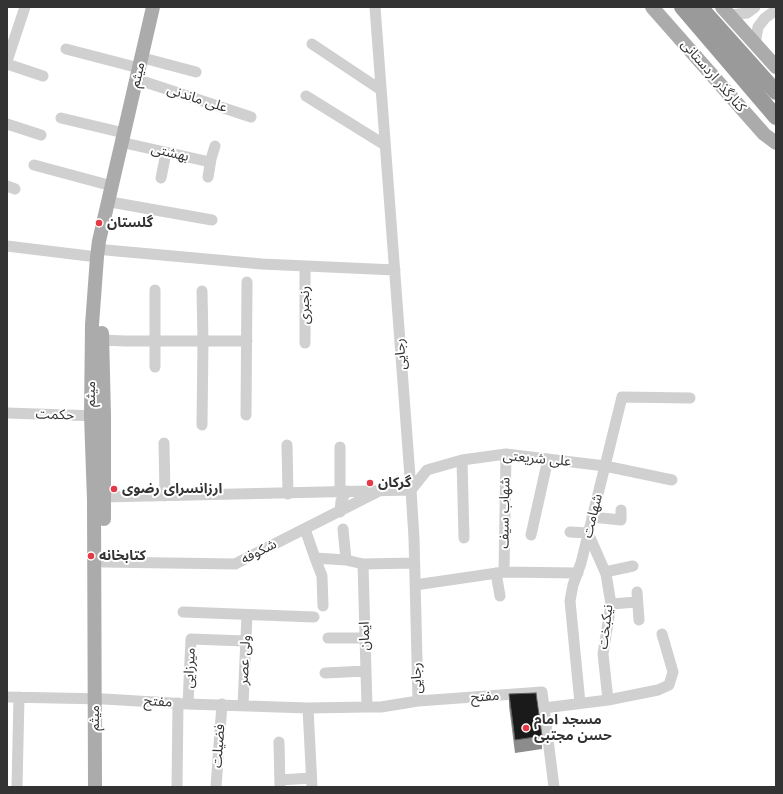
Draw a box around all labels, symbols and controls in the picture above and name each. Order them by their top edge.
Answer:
street label: کنارگذر اردستانی [677,36,749,116]
street label: میثم [127,61,149,89]
street label: علی ماندنی [165,81,229,117]
street label: بهشتی [149,141,191,165]
place label: گلستان [107,215,153,231]
marker: گلستان [94,218,104,228]
street label: رنجبری [297,286,313,324]
street label: رجایی [392,338,410,370]
street label: میثم [82,381,100,407]
street label: حکمت [35,406,75,424]
street label: علی شریعتی [502,448,572,470]
place label: گرکان [378,475,411,491]
street label: شهاب سیف [496,477,514,549]
marker: گرکان [365,478,375,488]
place label: ارزانسرای رضوی [122,481,222,497]
marker: ارزانسرای رضوی [109,484,119,494]
street label: شهامت [579,492,607,540]
street label: شکوفه [238,536,280,568]
place label: کتابخانه [99,548,146,564]
marker: کتابخانه [86,551,96,561]
street label: نیکبخت [595,604,617,650]
street label: ایمان [356,621,374,651]
street label: ولی عصر [235,635,255,685]
street label: میرزایی [181,647,199,689]
street label: رجایی [408,662,426,694]
street label: مفتح [470,688,500,706]
street label: مفتح [143,693,173,711]
street label: میثم [87,705,103,731]
place label: مسجد امام حسن مجتبی [534,712,612,744]
street label: فضیلت [209,723,229,769]
marker: مسجد امام حسن مجتبی [521,723,531,733]

